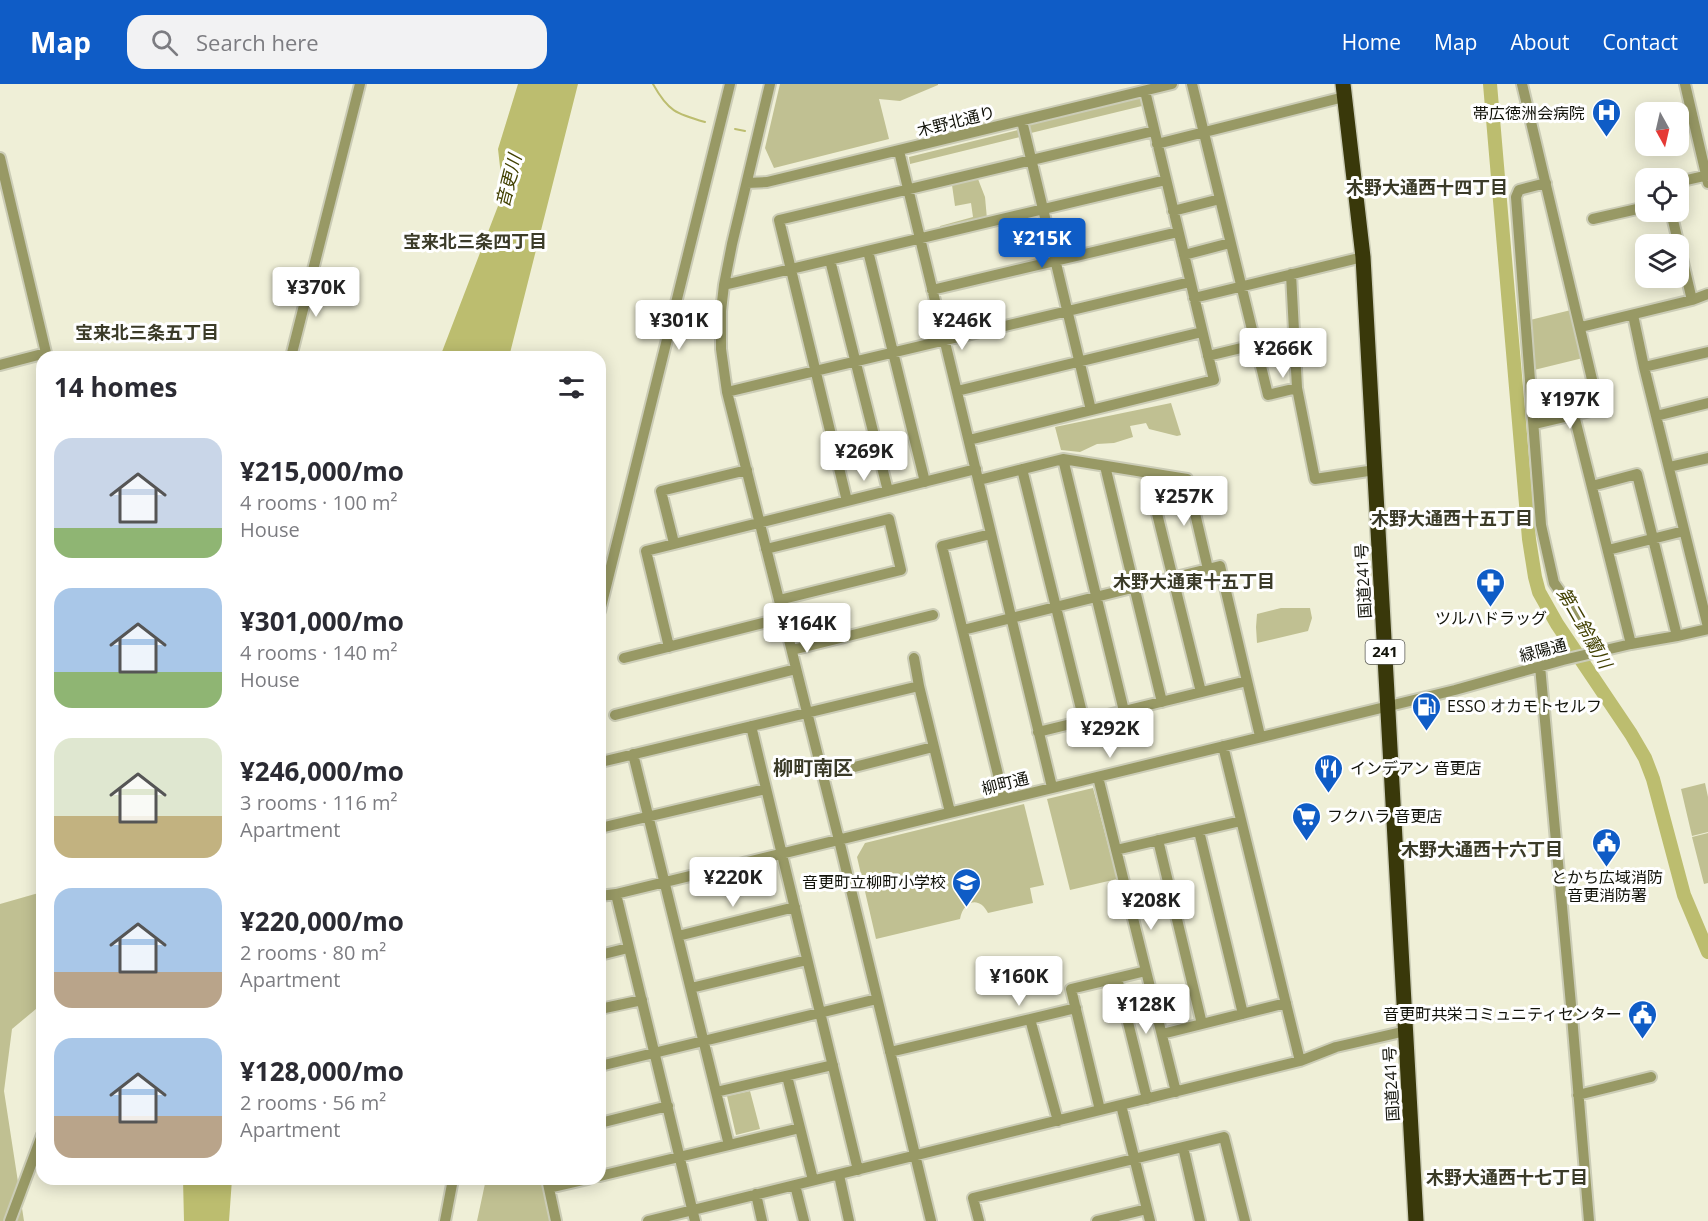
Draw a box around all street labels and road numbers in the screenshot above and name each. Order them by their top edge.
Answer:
street label: 木野北通り [915,101,997,141]
street label: 国道241号 [1350,543,1376,619]
street label: 緑陽通 [1517,633,1569,667]
road number: 241 [1366,640,1404,664]
street label: 柳町通 [979,767,1031,799]
street label: 国道241号 [1378,1046,1404,1122]

